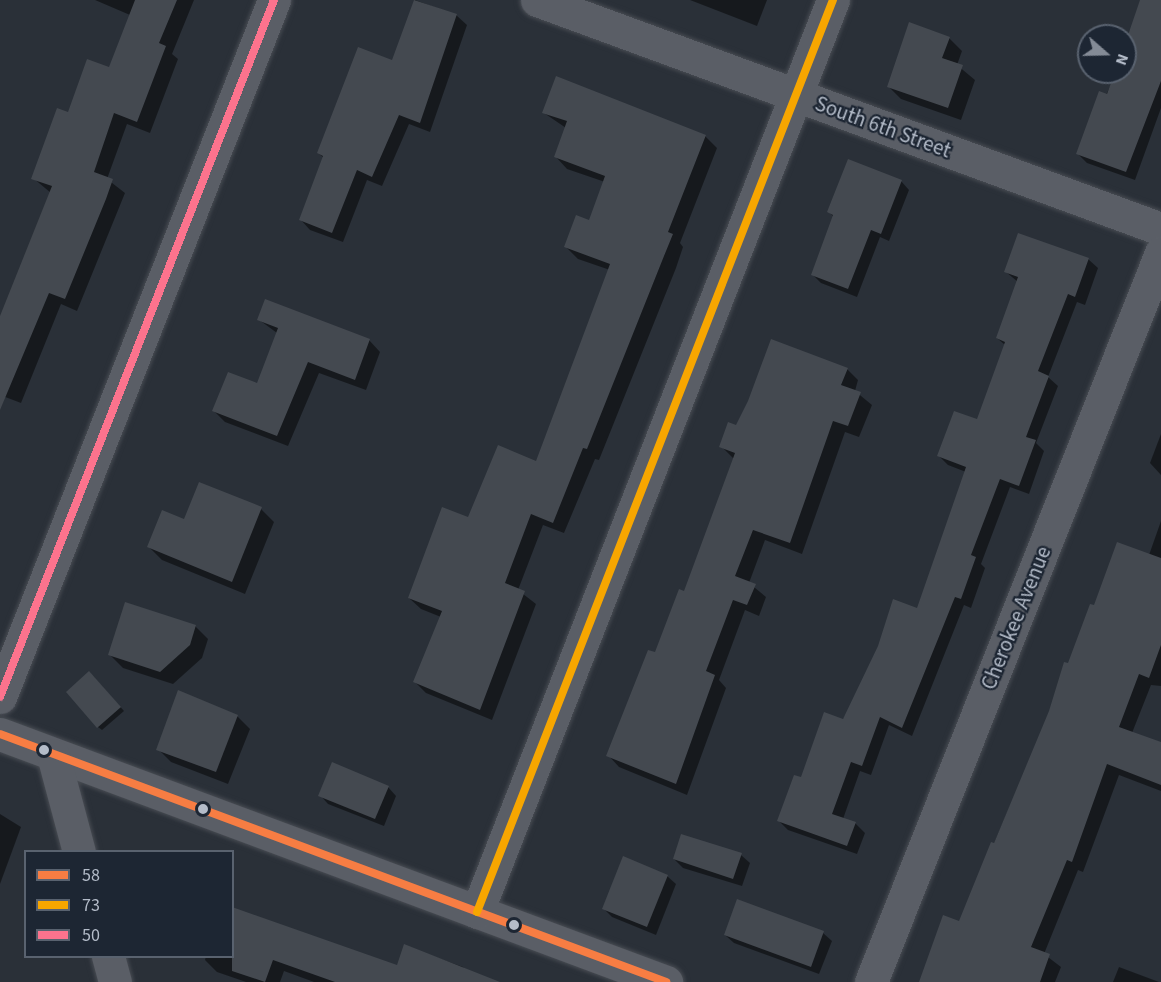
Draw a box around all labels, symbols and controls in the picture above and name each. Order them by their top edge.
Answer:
north arrow [1077,24,1137,84]
text: N [1110,51,1134,68]
street label: South 6th Street [812,91,954,163]
street label: Cherokee Avenue [976,543,1056,693]
unlabelled marker [38,744,50,756]
unlabelled marker [197,803,209,815]
legend [24,850,234,958]
text: 58 [82,863,100,888]
text: 73 [82,893,100,918]
unlabelled marker [508,919,520,931]
text: 50 [82,923,100,948]

